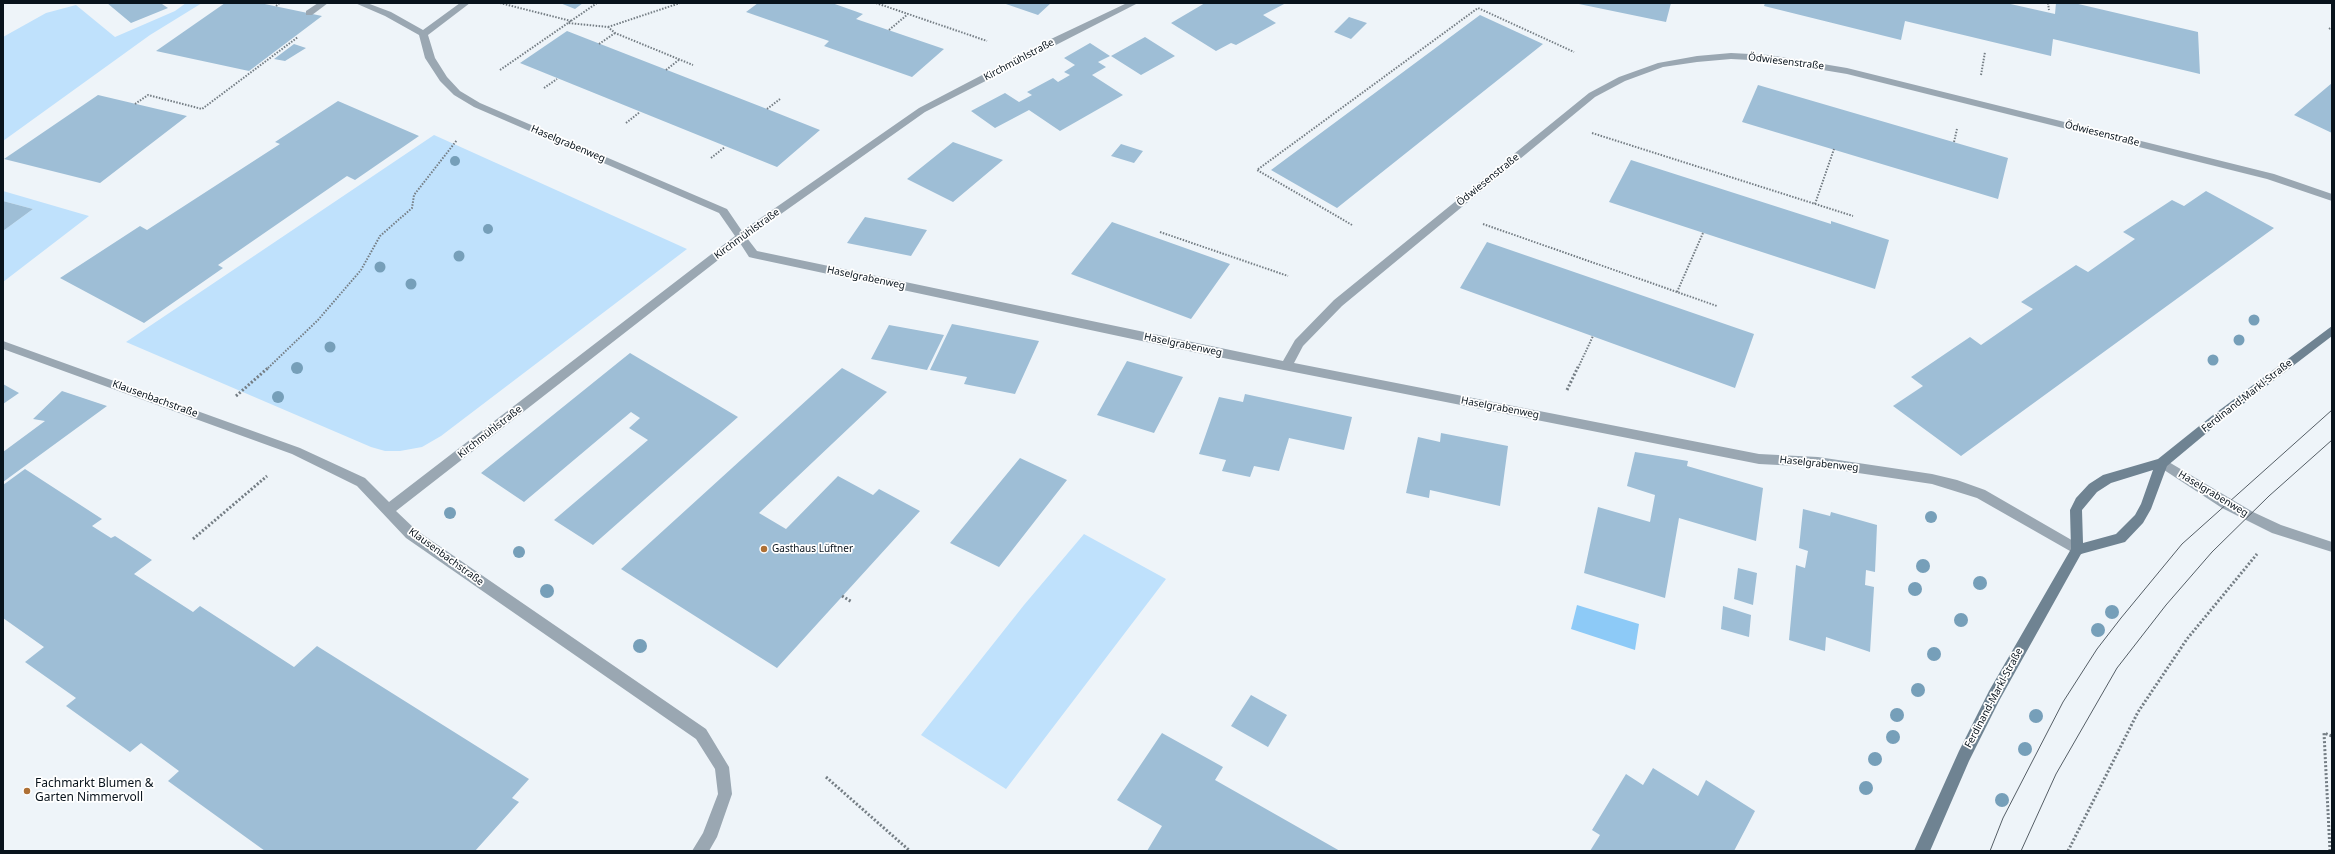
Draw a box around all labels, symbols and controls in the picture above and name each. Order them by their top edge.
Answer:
street label: Kirchmühlstraße [982,36,1056,84]
street label: Ödwiesenstraße [1747,51,1825,73]
street label: Ödwiesenstraße [2063,119,2141,149]
street label: Haselgrabenweg [529,123,607,165]
street label: Ödwiesenstraße [1454,151,1522,209]
street label: Kirchmühlstraße [712,206,782,262]
street label: Haselgrabenweg [826,264,906,292]
street label: Haselgrabenweg [1143,331,1223,359]
street label: Ferdinand-Markl-Straße [2199,357,2295,435]
street label: Klausenbachstraße [111,378,199,420]
street label: Haselgrabenweg [1460,395,1540,421]
street label: Kirchmühlstraße [456,403,524,461]
street label: Haselgrabenweg [1779,454,1859,474]
street label: Haselgrabenweg [2176,468,2250,520]
street label: Klausenbachstraße [406,526,486,588]
place label: Gasthaus Lüftner [772,543,853,555]
marker: Gasthaus Lüftner [759,544,769,554]
street label: Ferdinand-Markl-Straße [1963,646,2025,750]
place label: Fachmarkt Blumen & Garten Nimmervoll [35,777,154,805]
marker: Fachmarkt Blumen & Garten Nimmervoll [22,786,32,796]

